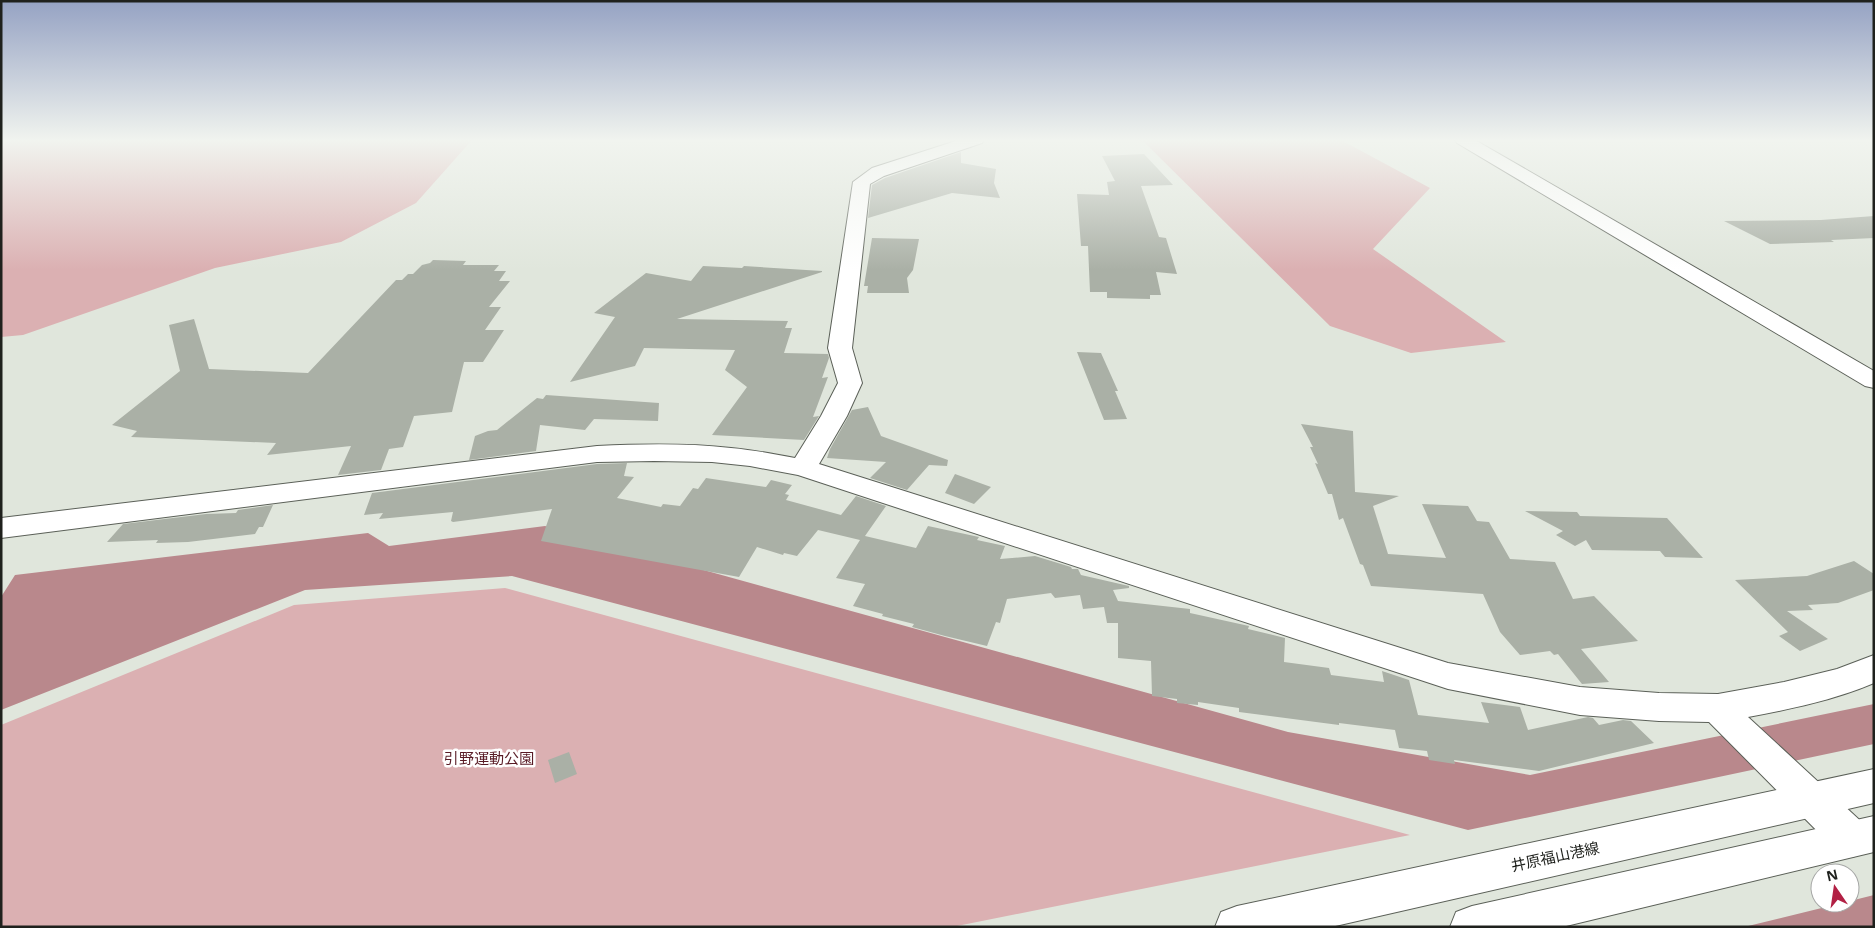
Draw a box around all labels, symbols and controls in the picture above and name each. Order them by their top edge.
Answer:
park label: 引野運動公園 [444,748,534,768]
street label: 井原福山港線 [1509,837,1601,875]
north arrow [1810,863,1860,913]
text: N [1824,864,1840,885]

